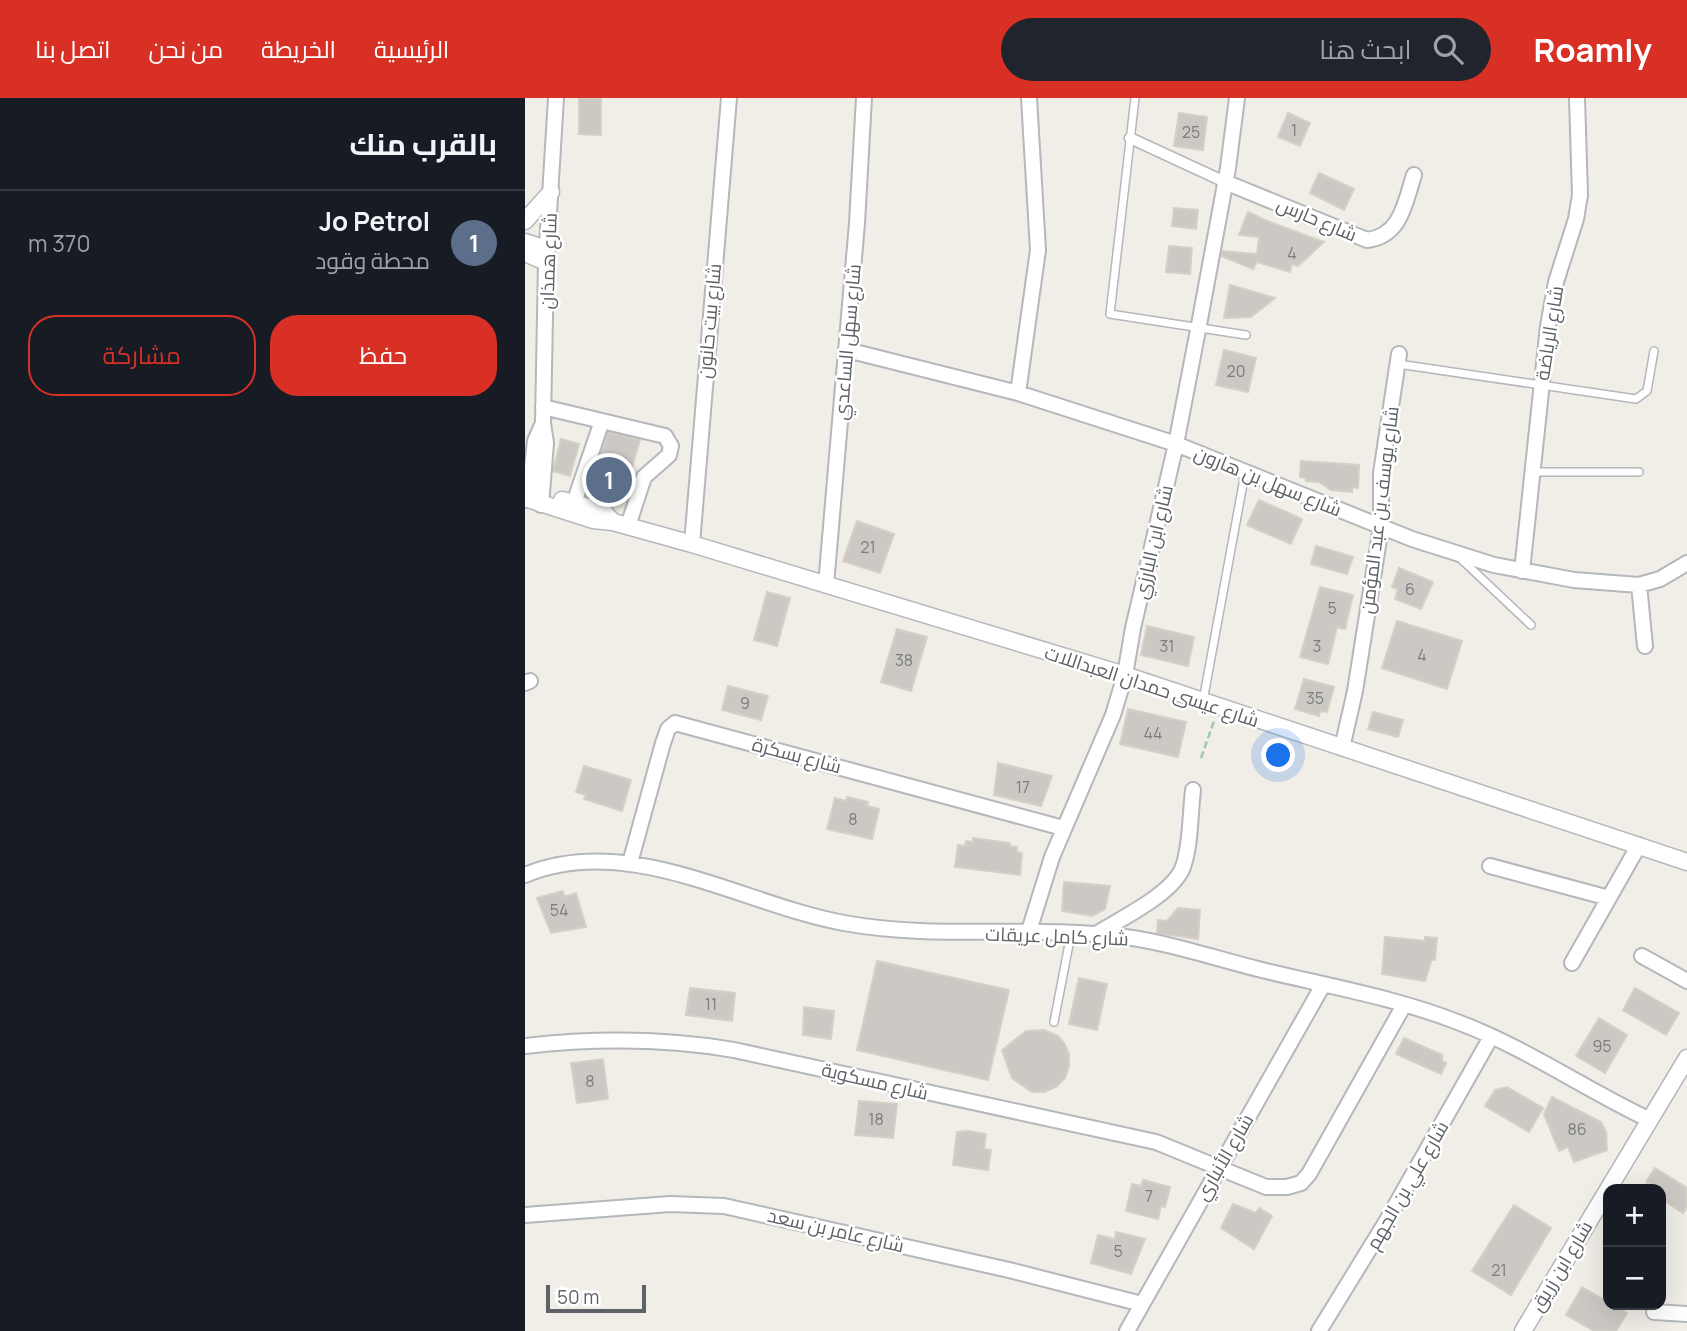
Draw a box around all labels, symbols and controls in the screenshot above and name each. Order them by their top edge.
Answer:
search box [1001,18,1491,81]
text: Roamly [1533,27,1652,72]
icon: search [1429,30,1467,68]
text: ابحث هنا [1319,31,1411,67]
text: اتصل بنا [35,32,110,65]
text: من نحن [148,32,223,65]
text: الخريطة [261,32,336,65]
text: الرئيسية [374,32,449,65]
house number: 1 [1291,119,1297,141]
house number: 25 [1182,121,1200,143]
text: بالقرب منك [349,123,497,164]
street label: شارع حارس [1273,190,1361,248]
text: Jo Petrol [319,203,430,239]
street label: شارع همذان [533,212,564,310]
text: 370 m [28,227,90,259]
text: 1 [469,227,479,259]
house number: 4 [1287,242,1297,264]
text: محطة وقود [315,244,430,276]
street label: شارع بيت حانون [691,262,728,380]
street label: شارع سهل الساعدي [827,263,869,421]
street label: شارع الرياضة [1529,284,1570,382]
button: مشاركة [28,315,256,396]
button: حفظ [270,315,497,396]
house number: 20 [1227,360,1245,382]
street label: شارع يوسف بن عبد المؤمن [1353,405,1406,615]
street label: شارع سهل بن هارون [1190,440,1346,523]
pin: 1 [586,454,632,506]
street label: شارع ابن البارزي [1127,482,1181,602]
house number: 21 [860,536,876,558]
house number: 6 [1405,578,1415,600]
house number: 5 [1327,597,1337,619]
house number: 31 [1159,635,1175,657]
house number: 3 [1313,635,1321,657]
street label: شارع عيسى حمدان العبداللات [1041,639,1262,734]
house number: 4 [1417,644,1427,666]
house number: 38 [895,649,913,671]
house number: 35 [1306,687,1324,709]
house number: 9 [740,692,750,714]
house number: 44 [1143,722,1163,744]
street label: شارع بسكرة [749,731,844,780]
your location [1261,738,1295,772]
house number: 17 [1016,776,1030,798]
house number: 8 [848,808,858,830]
house number: 54 [550,899,568,921]
street label: شارع كامل عريقات [985,921,1129,952]
house number: 11 [705,993,717,1015]
house number: 95 [1592,1035,1612,1057]
street label: شارع مسكوية [819,1056,931,1107]
house number: 8 [585,1070,595,1092]
house number: 18 [868,1108,884,1130]
street label: شارع الأنباري [1189,1109,1261,1206]
street label: شارع علي بن الجهم [1360,1116,1456,1255]
house number: 86 [1567,1118,1587,1140]
map controls [1603,1184,1666,1310]
button: + [1603,1184,1666,1247]
house number: 7 [1145,1185,1153,1207]
street label: شارع عامر بن سعد [765,1202,907,1259]
street label: شارع ابن زريق [1524,1216,1599,1317]
house number: 5 [1113,1240,1123,1262]
button: − [1603,1247,1666,1310]
house number: 21 [1491,1259,1507,1281]
scale bar [546,1282,646,1314]
text: 50 m [557,1284,599,1310]

